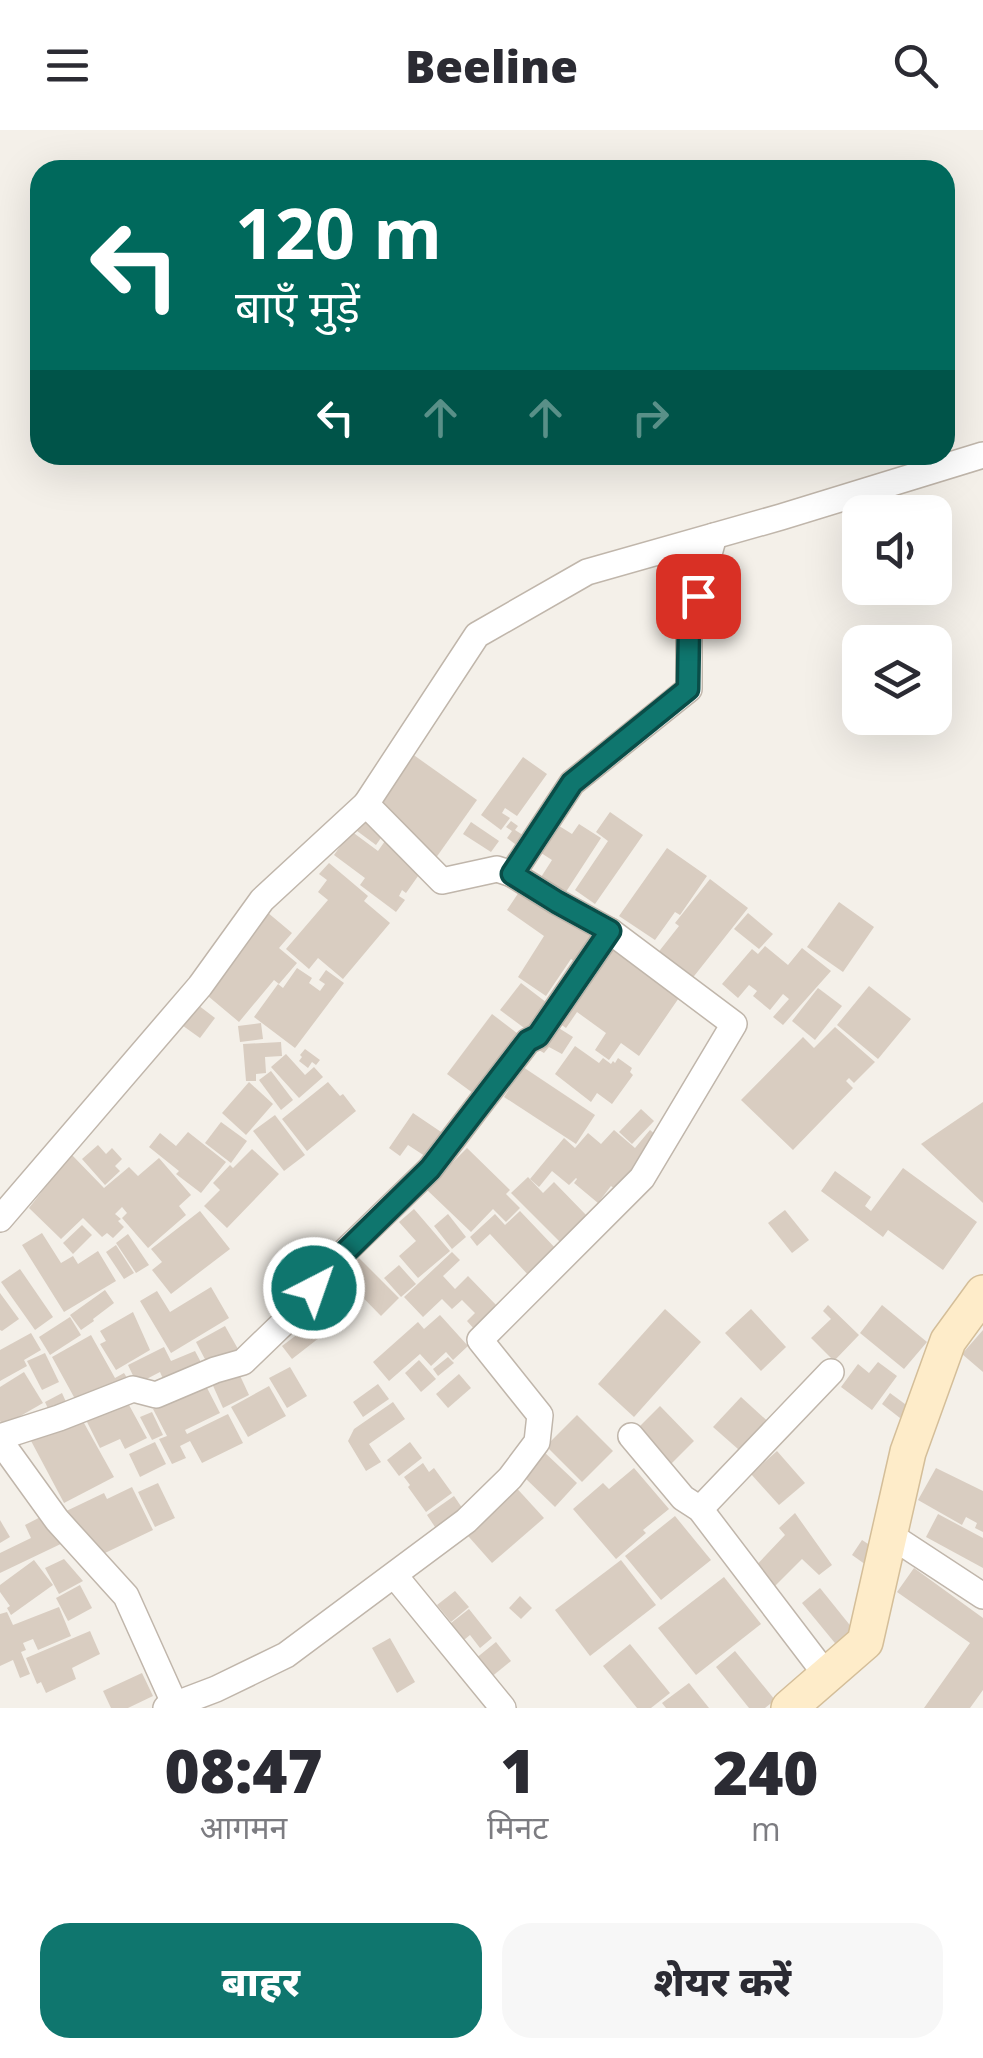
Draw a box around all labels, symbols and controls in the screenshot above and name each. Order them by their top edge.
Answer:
text: Beeline [405,35,578,96]
icon: menu [40,38,95,93]
icon: search [888,38,943,93]
text: 120 m [235,184,442,280]
icon: left [70,200,200,330]
text: बाएँ मुड़ें [235,275,360,336]
icon: left [308,390,363,445]
icon: ahead [413,390,468,445]
icon: ahead [518,390,573,445]
icon: right [623,390,678,445]
map controls [842,495,952,735]
button: sound [842,495,952,605]
pin [656,554,741,639]
icon: arrive [671,569,726,624]
button: layers [842,625,952,735]
position arrow [262,1236,366,1340]
text: 08:47 [165,1729,323,1811]
text: 1 [500,1729,535,1811]
text: 240 [713,1731,818,1813]
text: आगमन [200,1805,287,1848]
text: मिनट [487,1805,548,1848]
text: m [751,1807,781,1850]
button: बाहर [40,1923,482,2038]
button: शेयर करें [502,1923,943,2038]

